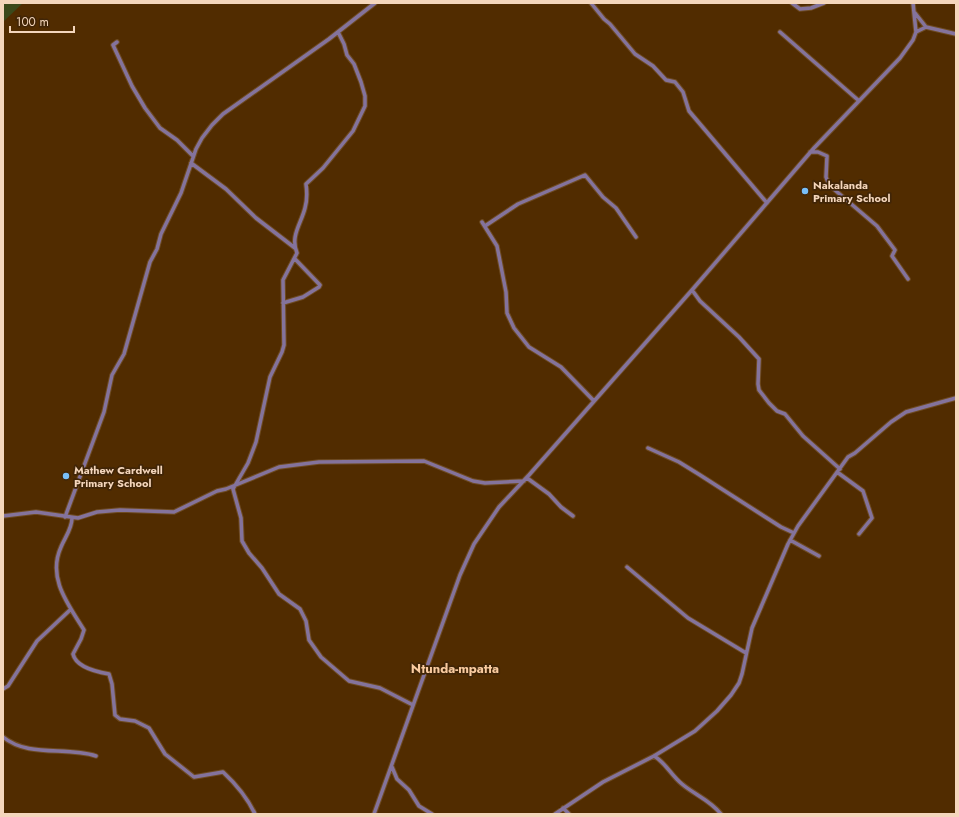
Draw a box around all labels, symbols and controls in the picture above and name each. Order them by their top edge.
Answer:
scale bar [10,8,74,34]
text: 100 m [16,13,49,31]
place label: Nakalanda Primary School [813,177,891,206]
marker: Nakalanda Primary School [800,186,810,196]
place label: Mathew Cardwell Primary School [74,462,163,491]
marker: Mathew Cardwell Primary School [61,471,71,481]
district label: Ntunda-mpatta [411,659,499,678]

